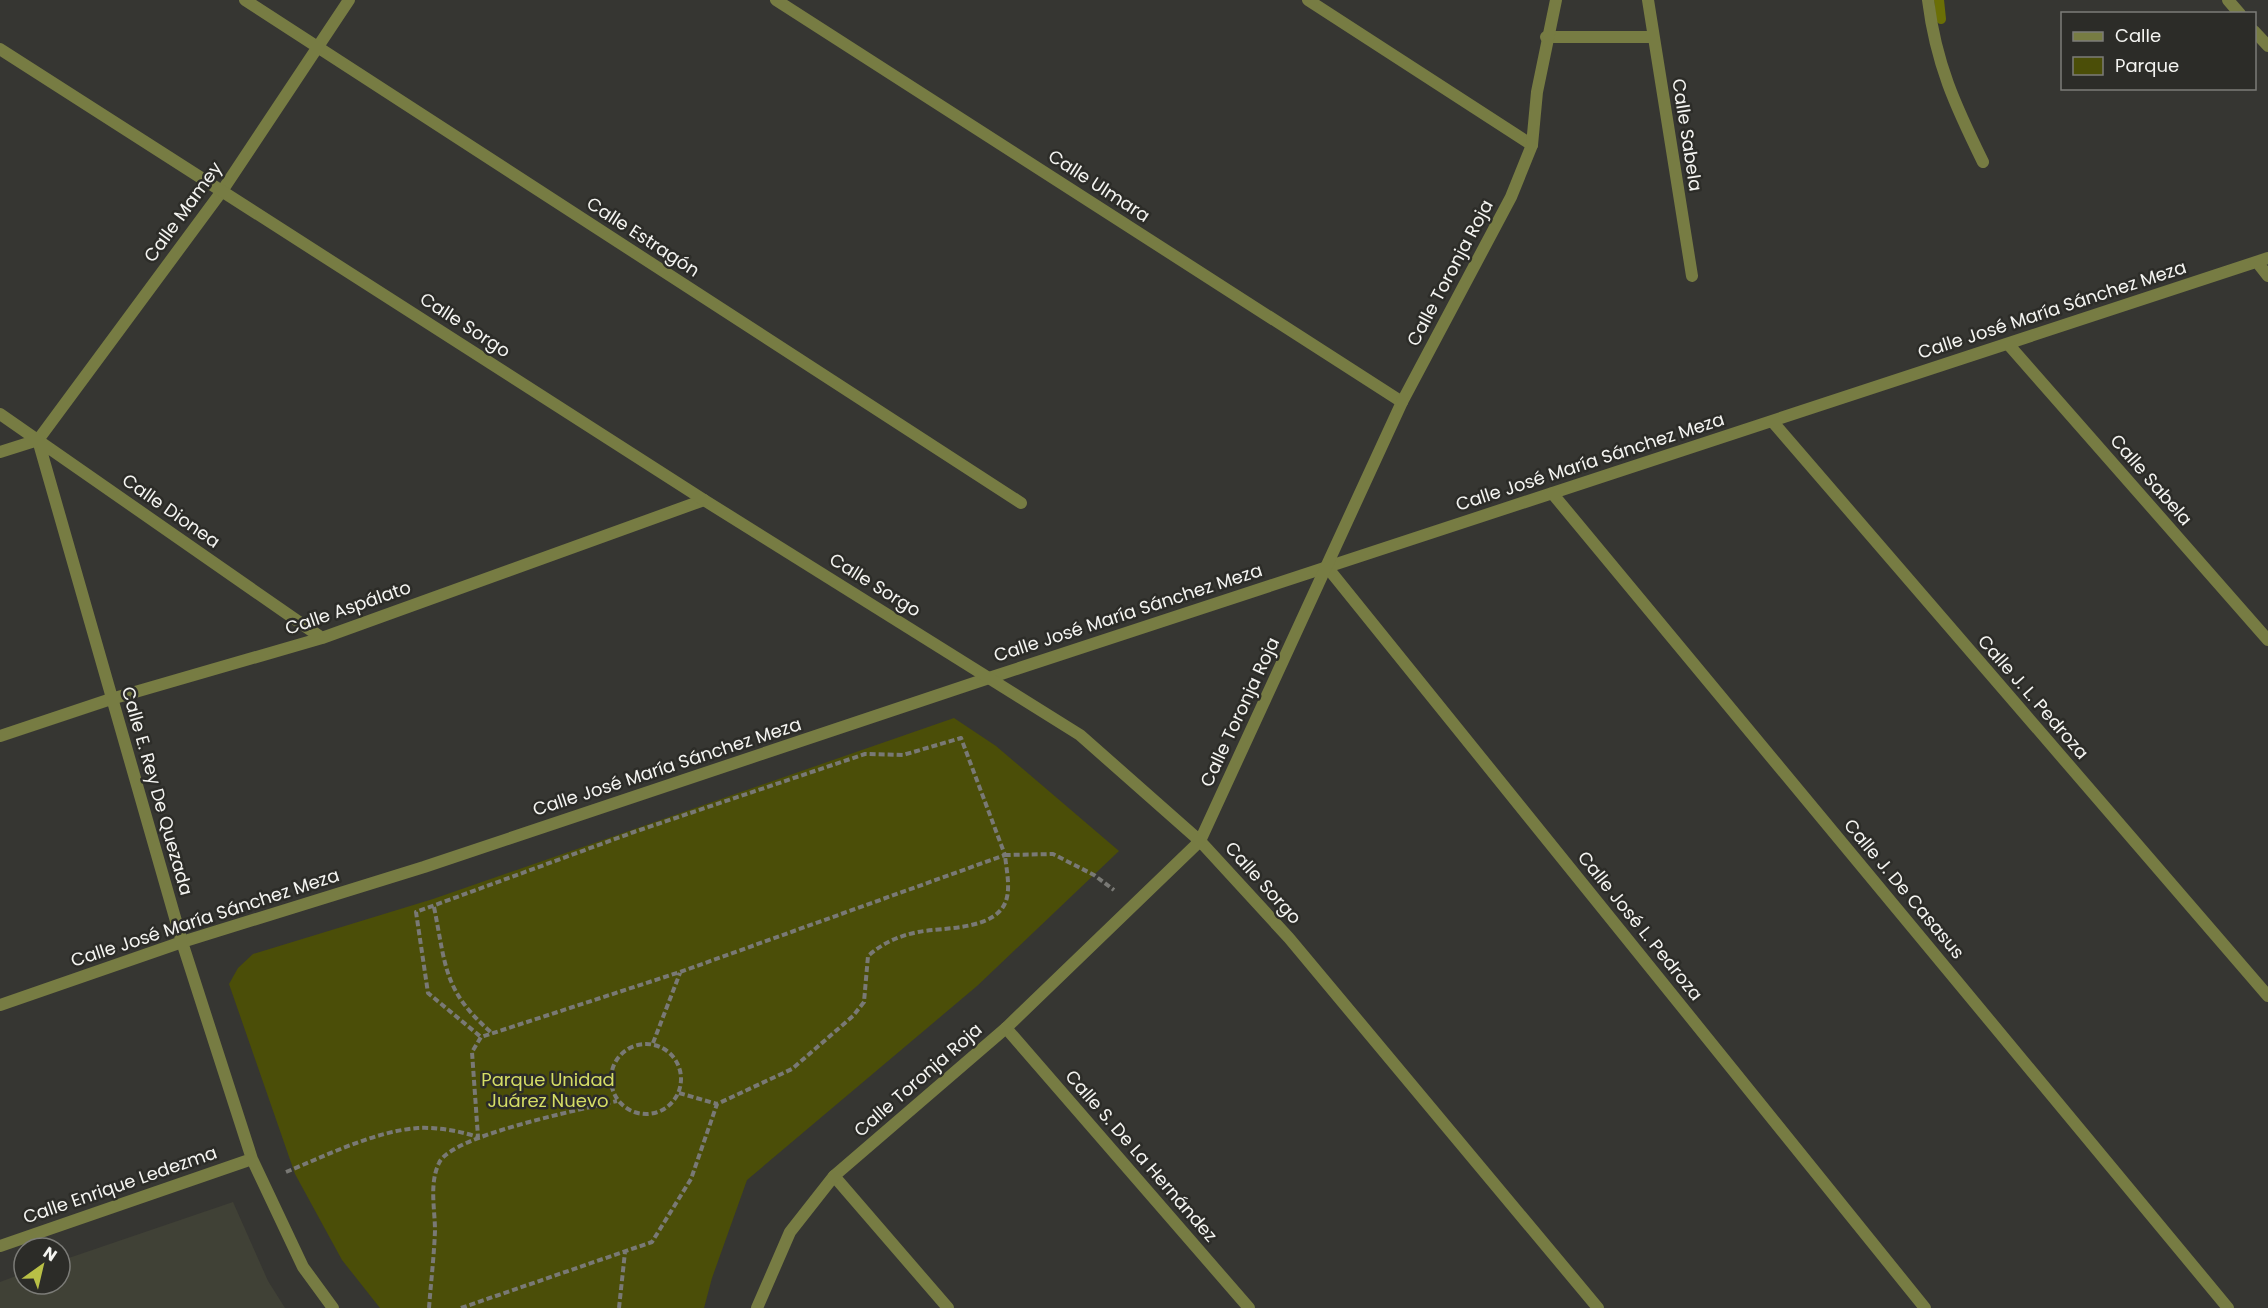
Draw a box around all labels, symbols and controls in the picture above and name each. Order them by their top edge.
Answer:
legend [2061,12,2256,90]
text: Calle [2115,23,2161,48]
text: Parque [2115,53,2179,78]
street label: Calle Sabela [1666,77,1709,193]
street label: Calle Ulmara [1043,143,1155,228]
street label: Calle Mamey [138,156,228,267]
street label: Calle Estragón [582,191,705,283]
street label: Calle Toronja Roja [1400,195,1499,350]
street label: Calle José María Sánchez Meza [1914,254,2189,365]
street label: Calle Sorgo [415,286,515,363]
street label: Calle José María Sánchez Meza [1452,406,1727,517]
street label: Calle Sabela [2105,429,2198,531]
street label: Calle Dionea [117,468,225,554]
street label: Calle Sorgo [825,547,926,623]
street label: Calle José María Sánchez Meza [990,557,1265,668]
street label: Calle Aspálato [282,574,414,641]
street label: Calle J. L. Pedroza [1972,629,2095,764]
street label: Calle Toronja Roja [1194,633,1285,791]
street label: Calle E. Rey De Quezada [116,684,199,898]
street label: Calle José María Sánchez Meza [529,711,804,822]
street label: Calle J. De Casasus [1838,813,1970,964]
street label: Calle Sorgo [1219,836,1307,929]
street label: Calle José L. Pedroza [1572,846,1709,1006]
street label: Calle José María Sánchez Meza [67,862,342,973]
street label: Calle Toronja Roja [848,1017,987,1142]
street label: Calle S. De La Hernández [1060,1064,1223,1247]
park label: Parque Unidad Juárez Nuevo [481,1067,615,1113]
street label: Calle Enrique Ledezma [20,1140,220,1229]
north arrow [12,1236,72,1296]
text: N [39,1241,62,1267]

